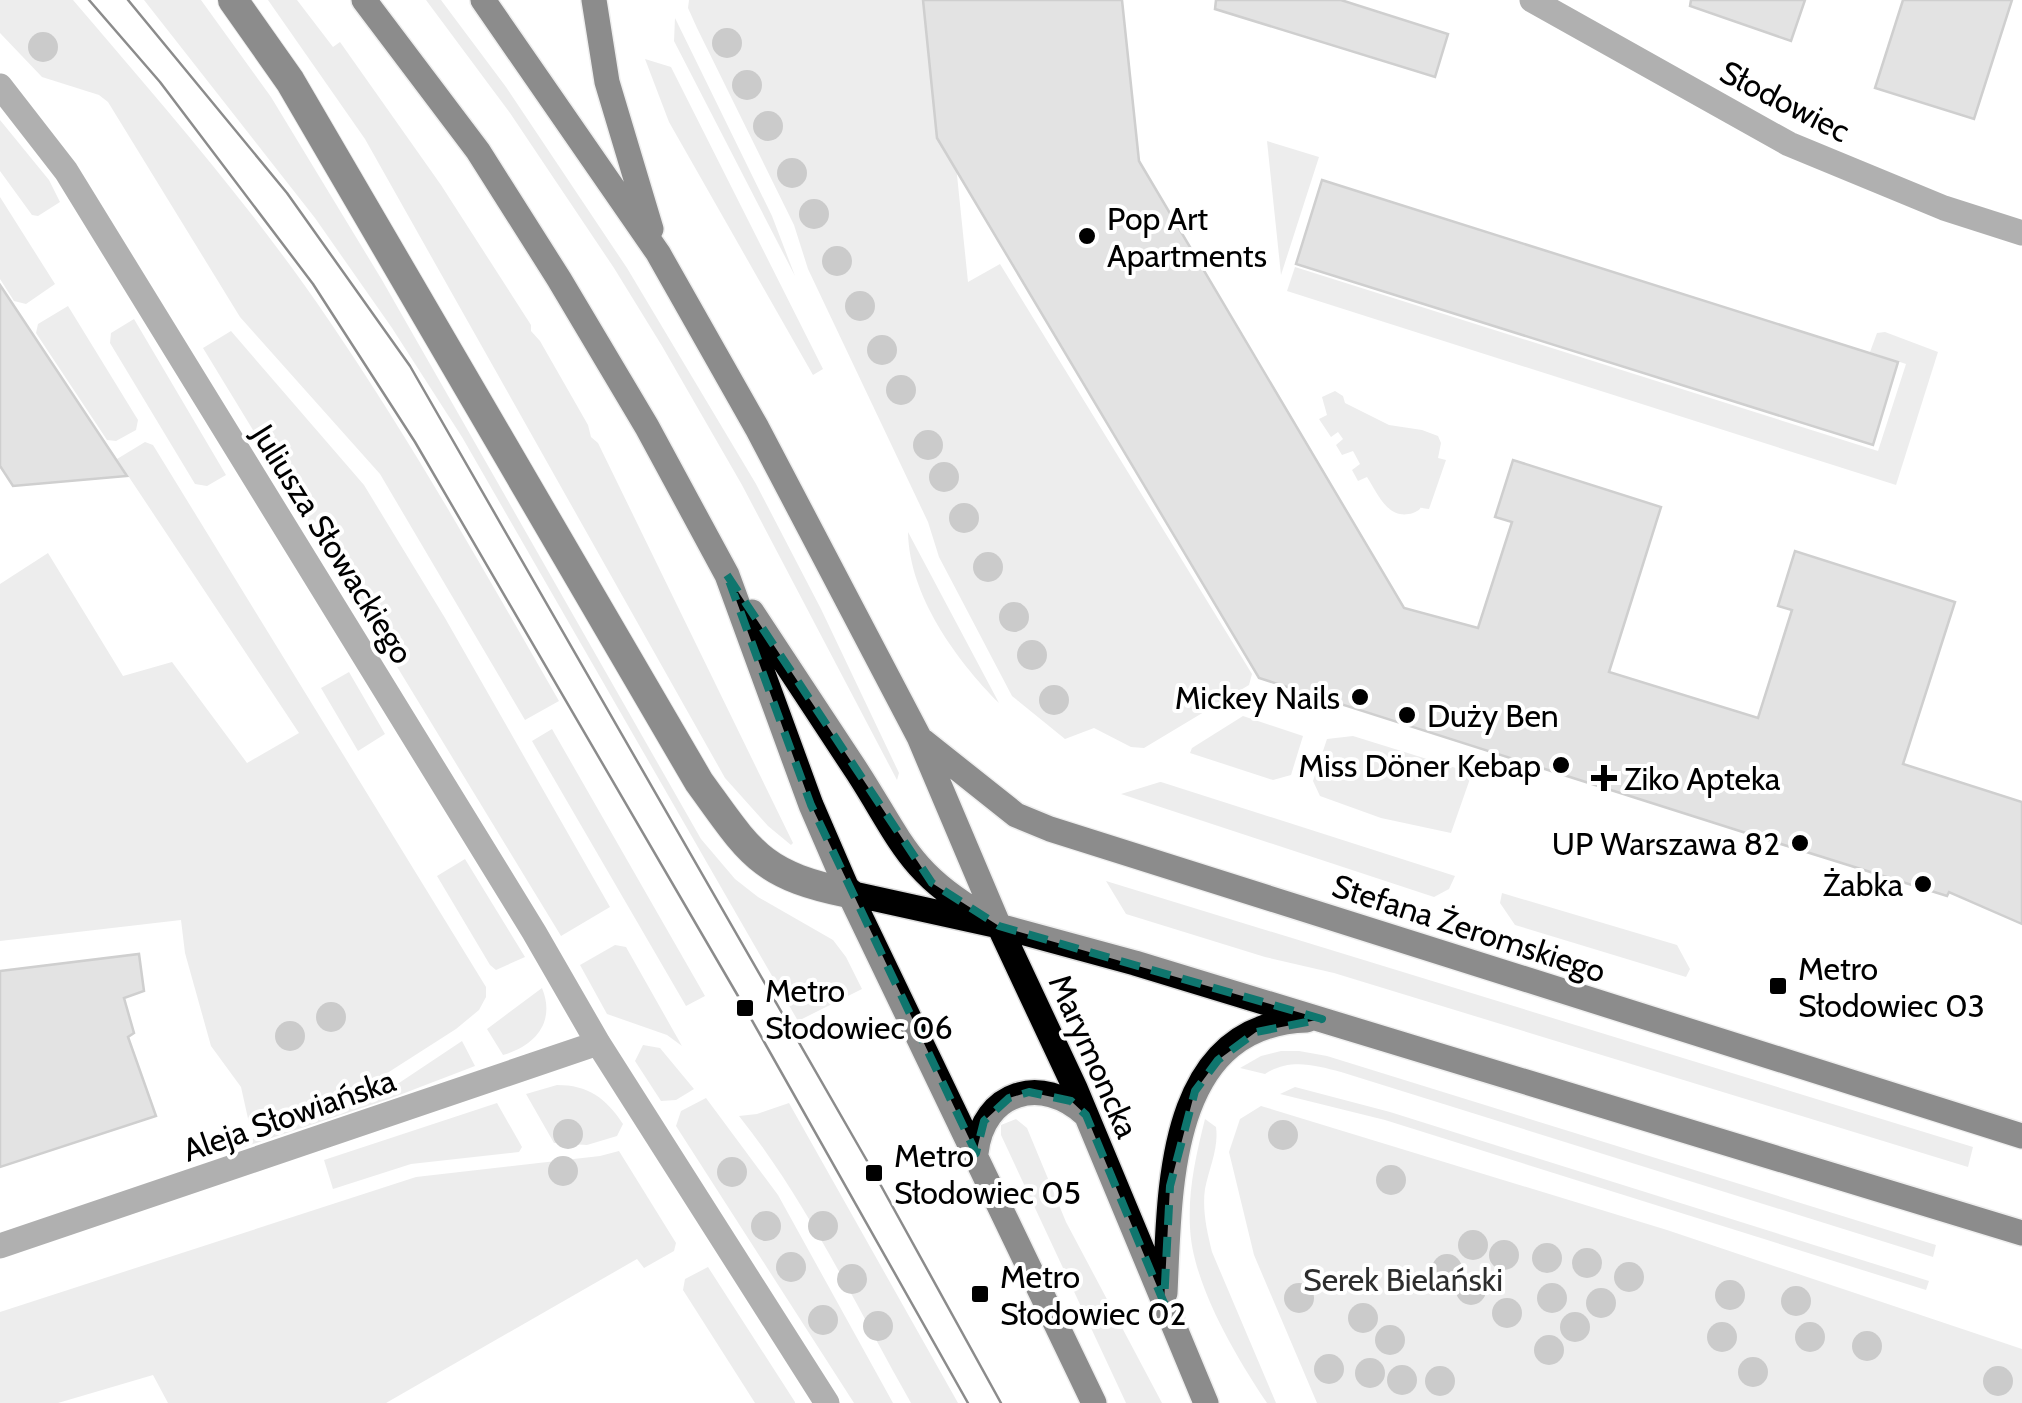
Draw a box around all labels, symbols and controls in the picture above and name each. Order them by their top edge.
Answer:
street label: Słodowiec [1714,52,1856,150]
place label: Pop Art Apartments [1107,199,1267,275]
marker: Pop Art Apartments [1076,225,1098,247]
street label: Juliusza Słowackiego [243,417,422,671]
place label: Mickey Nails [1175,678,1340,717]
marker: Mickey Nails [1349,686,1371,708]
place label: Duży Ben [1427,696,1559,735]
marker: Duży Ben [1396,704,1418,726]
place label: Miss Döner Kebap [1298,746,1541,785]
marker: Miss Döner Kebap [1550,754,1572,776]
place label: Ziko Apteka [1624,759,1781,798]
marker: Ziko Apteka [1593,767,1615,789]
place label: UP Warszawa 82 [1552,824,1780,863]
marker: UP Warszawa 82 [1789,832,1811,854]
street label: Stefana Żeromskiego [1327,865,1611,991]
place label: Żabka [1823,865,1904,904]
marker: Żabka [1912,873,1934,895]
place label: Metro Słodowiec 03 [1798,949,1985,1025]
street label: Marymoncka [1041,968,1148,1144]
place label: Metro Słodowiec 06 [765,971,953,1047]
marker: Metro Słodowiec 03 [1767,975,1789,997]
marker: Metro Słodowiec 06 [734,997,756,1019]
street label: Aleja Słowiańska [178,1060,401,1170]
place label: Metro Słodowiec 05 [894,1136,1081,1212]
marker: Metro Słodowiec 05 [863,1162,885,1184]
place label: Metro Słodowiec 02 [1000,1257,1186,1333]
park label: Serek Bielański [1303,1260,1503,1299]
marker: Metro Słodowiec 02 [969,1283,991,1305]

